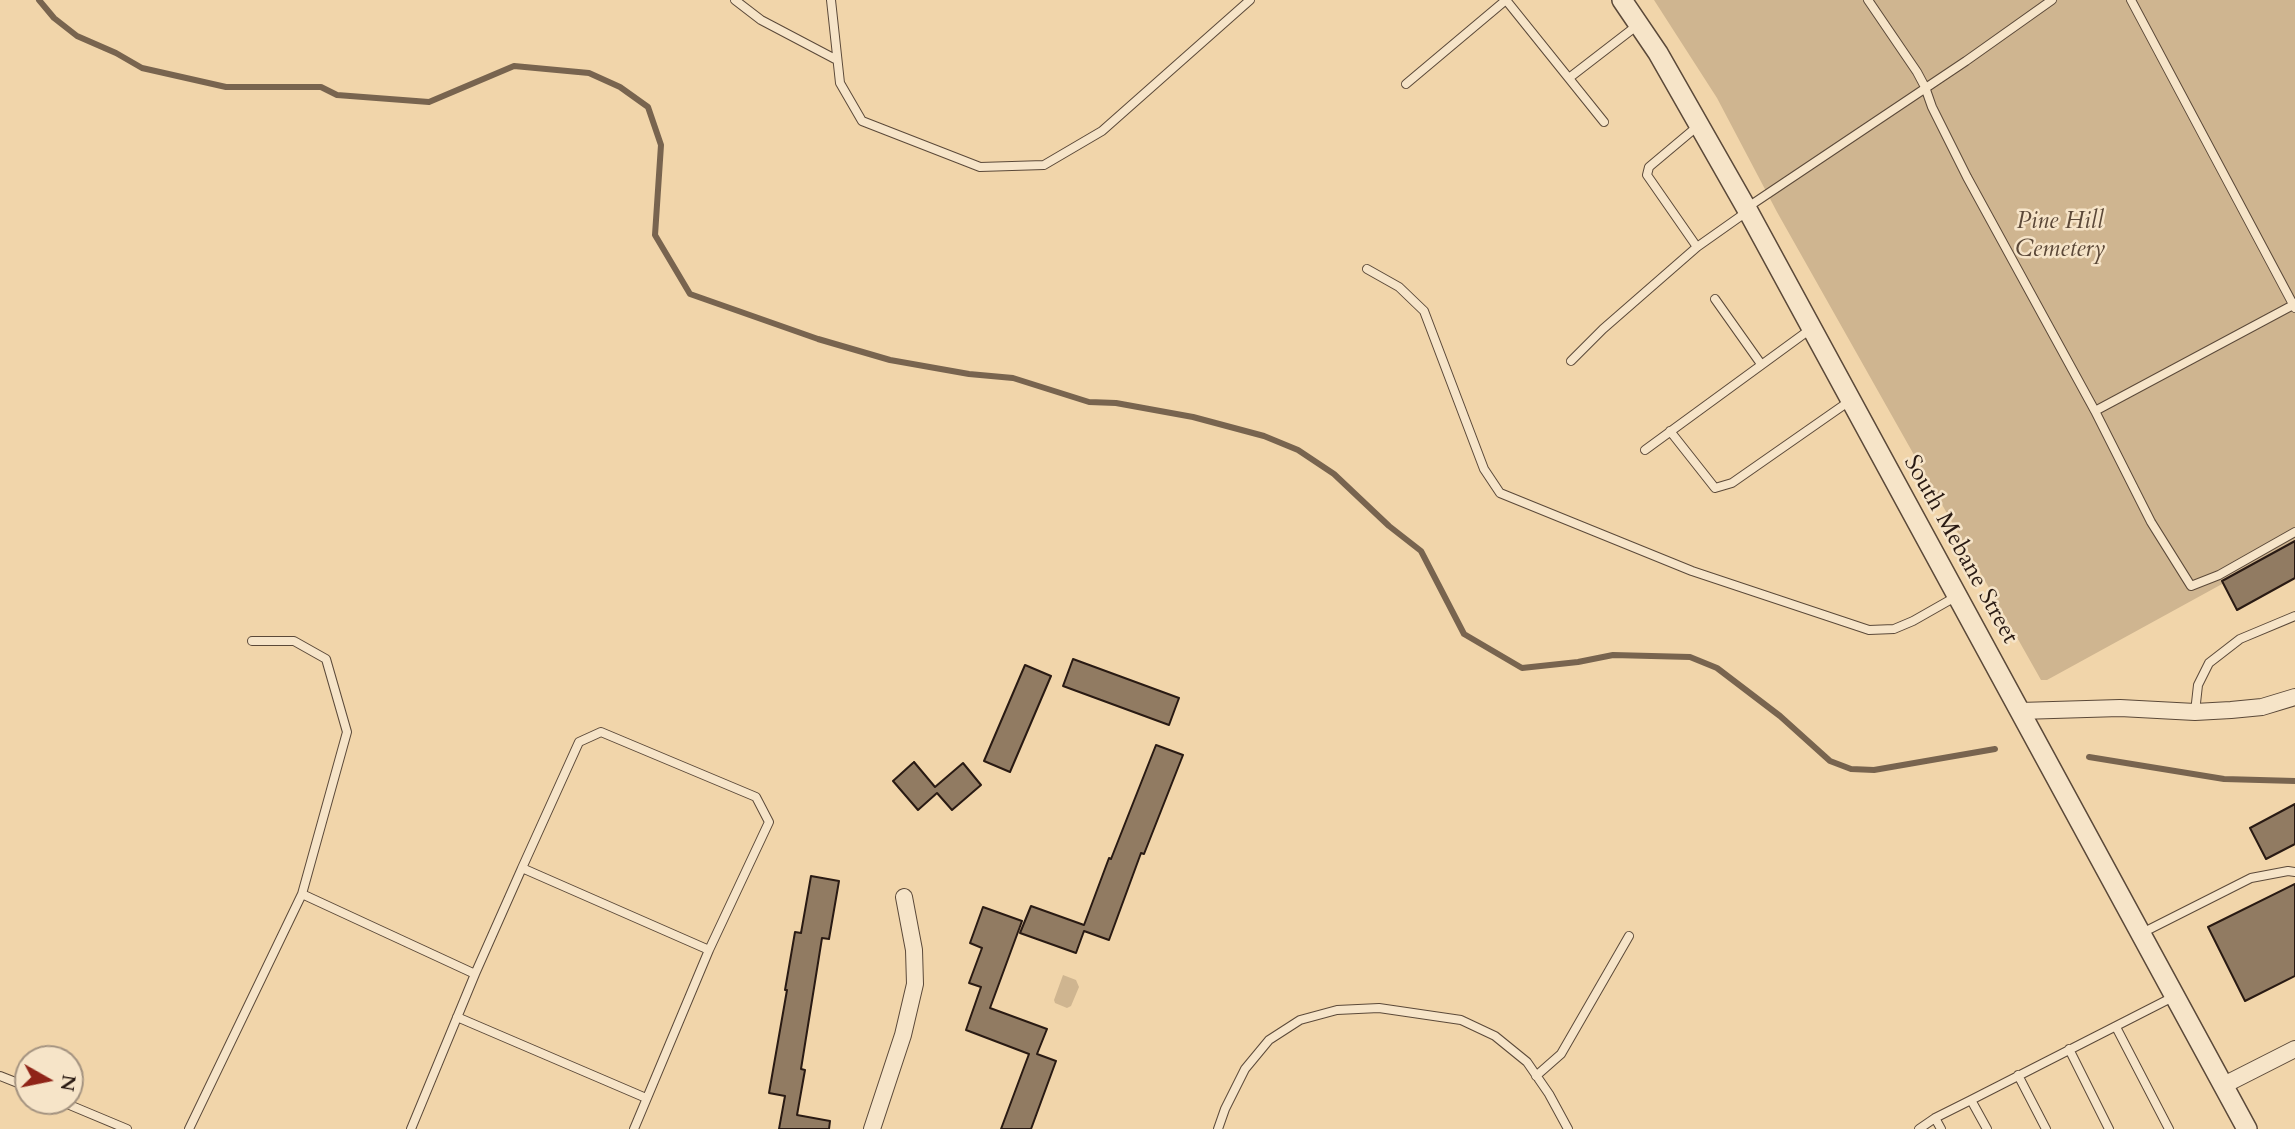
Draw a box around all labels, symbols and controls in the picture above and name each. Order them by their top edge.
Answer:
park label: Pine Hill Cemetery [2015,208,2105,264]
street label: South Mebane Street [1896,451,2024,649]
north arrow [14,1045,84,1115]
text: N [54,1073,82,1093]

